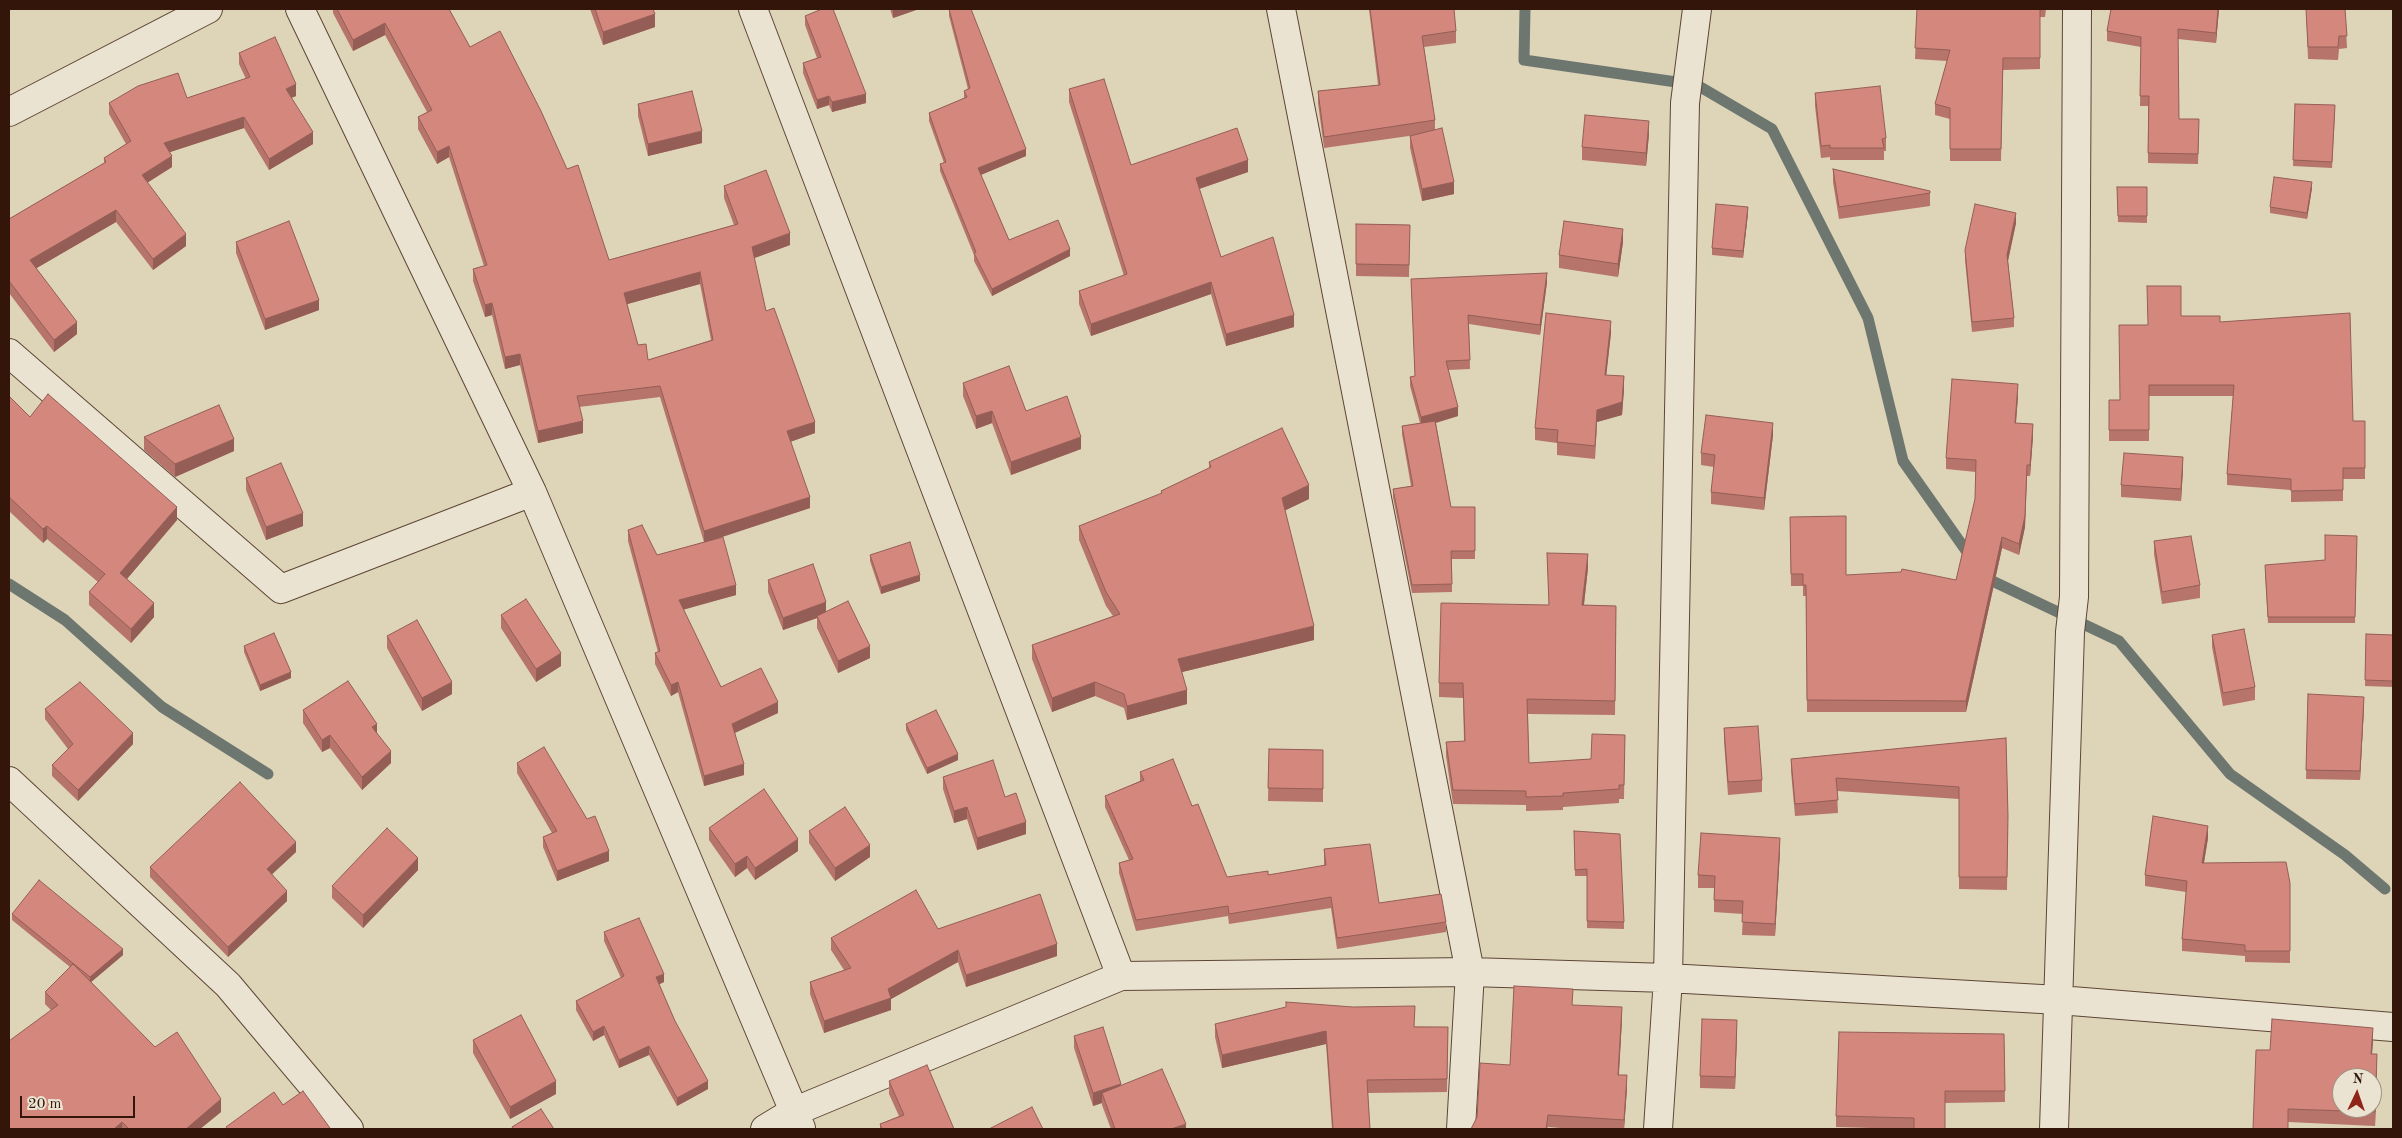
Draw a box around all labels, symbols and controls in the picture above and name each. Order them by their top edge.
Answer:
north arrow [2332,1068,2382,1118]
text: N [2352,1072,2363,1086]
scale bar [22,1086,138,1118]
text: 20 m [28,1097,62,1112]

